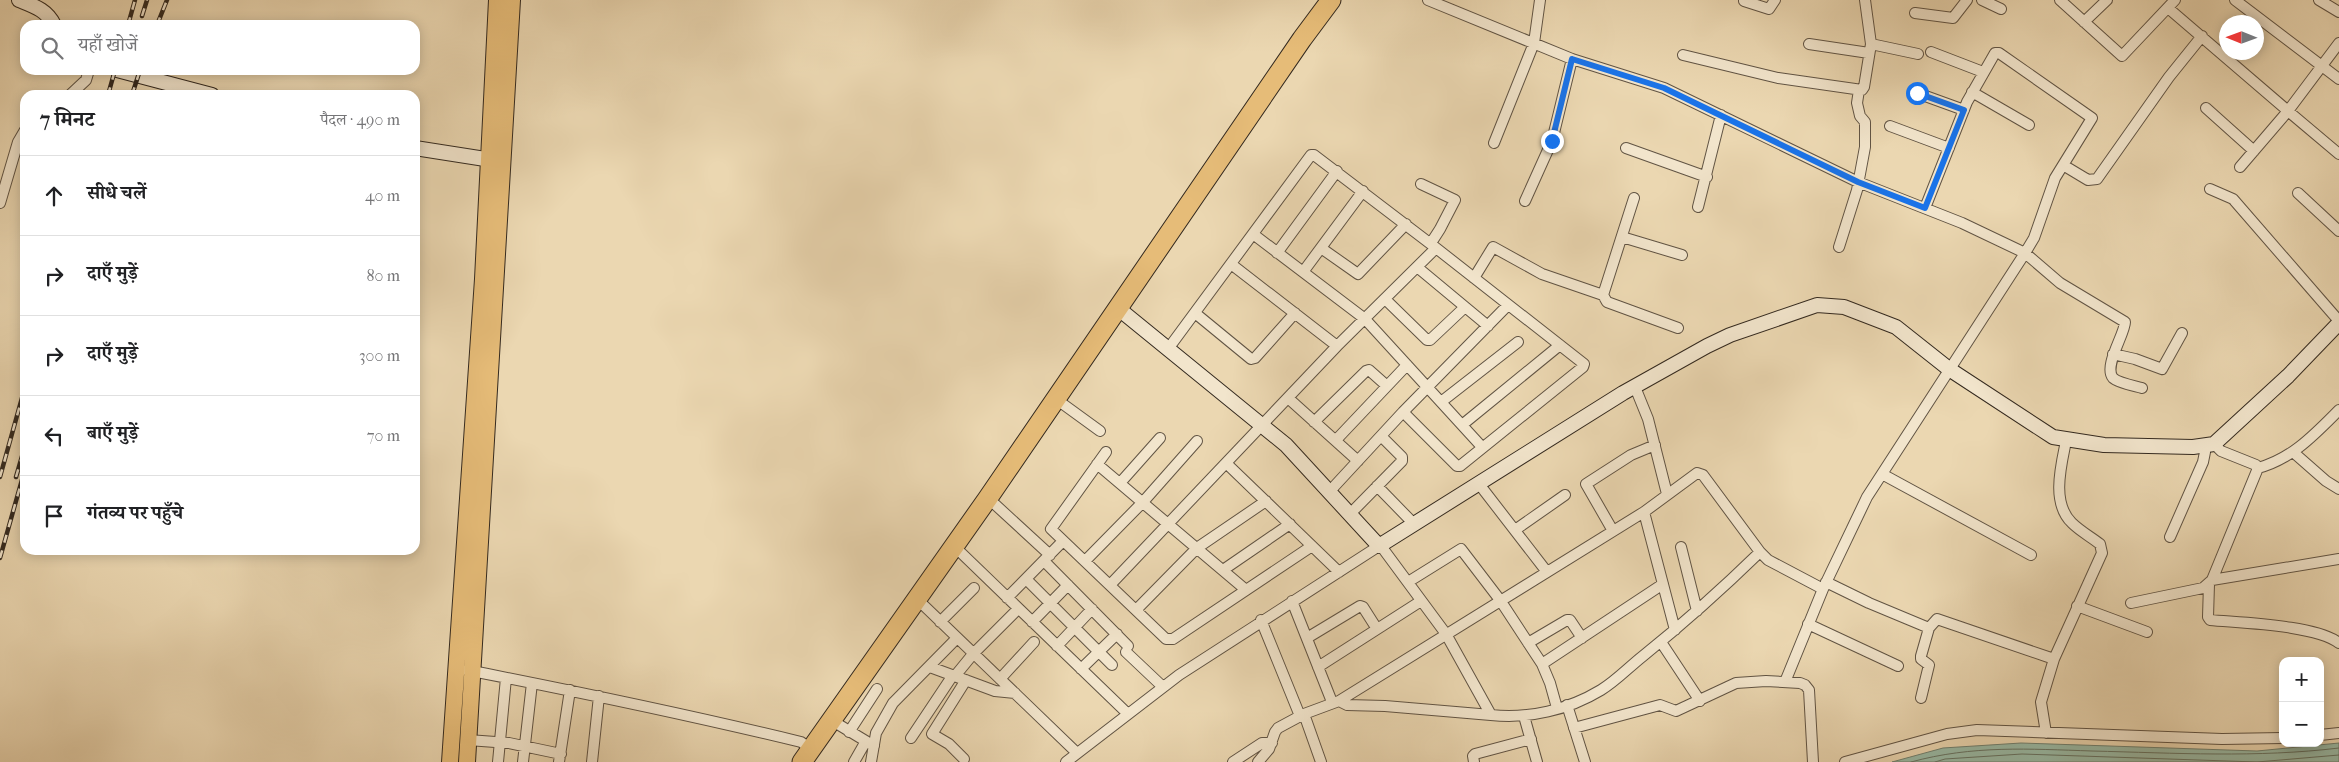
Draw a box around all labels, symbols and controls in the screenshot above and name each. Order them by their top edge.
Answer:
north arrow [2219,15,2264,60]
search box [20,20,420,75]
icon: search [38,34,66,62]
text: यहाँ खोजें [78,34,138,56]
route start [1906,82,1929,105]
text: 7 मिनट [40,107,94,131]
text: पैदल · 490 m [320,110,400,129]
route end [1541,130,1564,153]
icon: ahead [40,182,68,210]
text: सीधे चलें [87,182,146,204]
text: 40 m [365,186,400,205]
icon: right [40,262,68,290]
text: दाएँ मुड़ें [87,262,138,284]
text: 80 m [366,266,400,285]
icon: right [40,342,68,370]
text: दाएँ मुड़ें [87,342,138,364]
text: 300 m [359,346,400,365]
icon: left [40,422,68,450]
text: बाएँ मुड़ें [87,422,138,444]
text: 70 m [367,426,400,445]
icon: arrive [40,502,68,530]
text: गंतव्य पर पहुँचे [87,502,183,524]
map controls [2279,657,2324,747]
button: + [2279,657,2324,702]
button: − [2279,702,2324,747]

